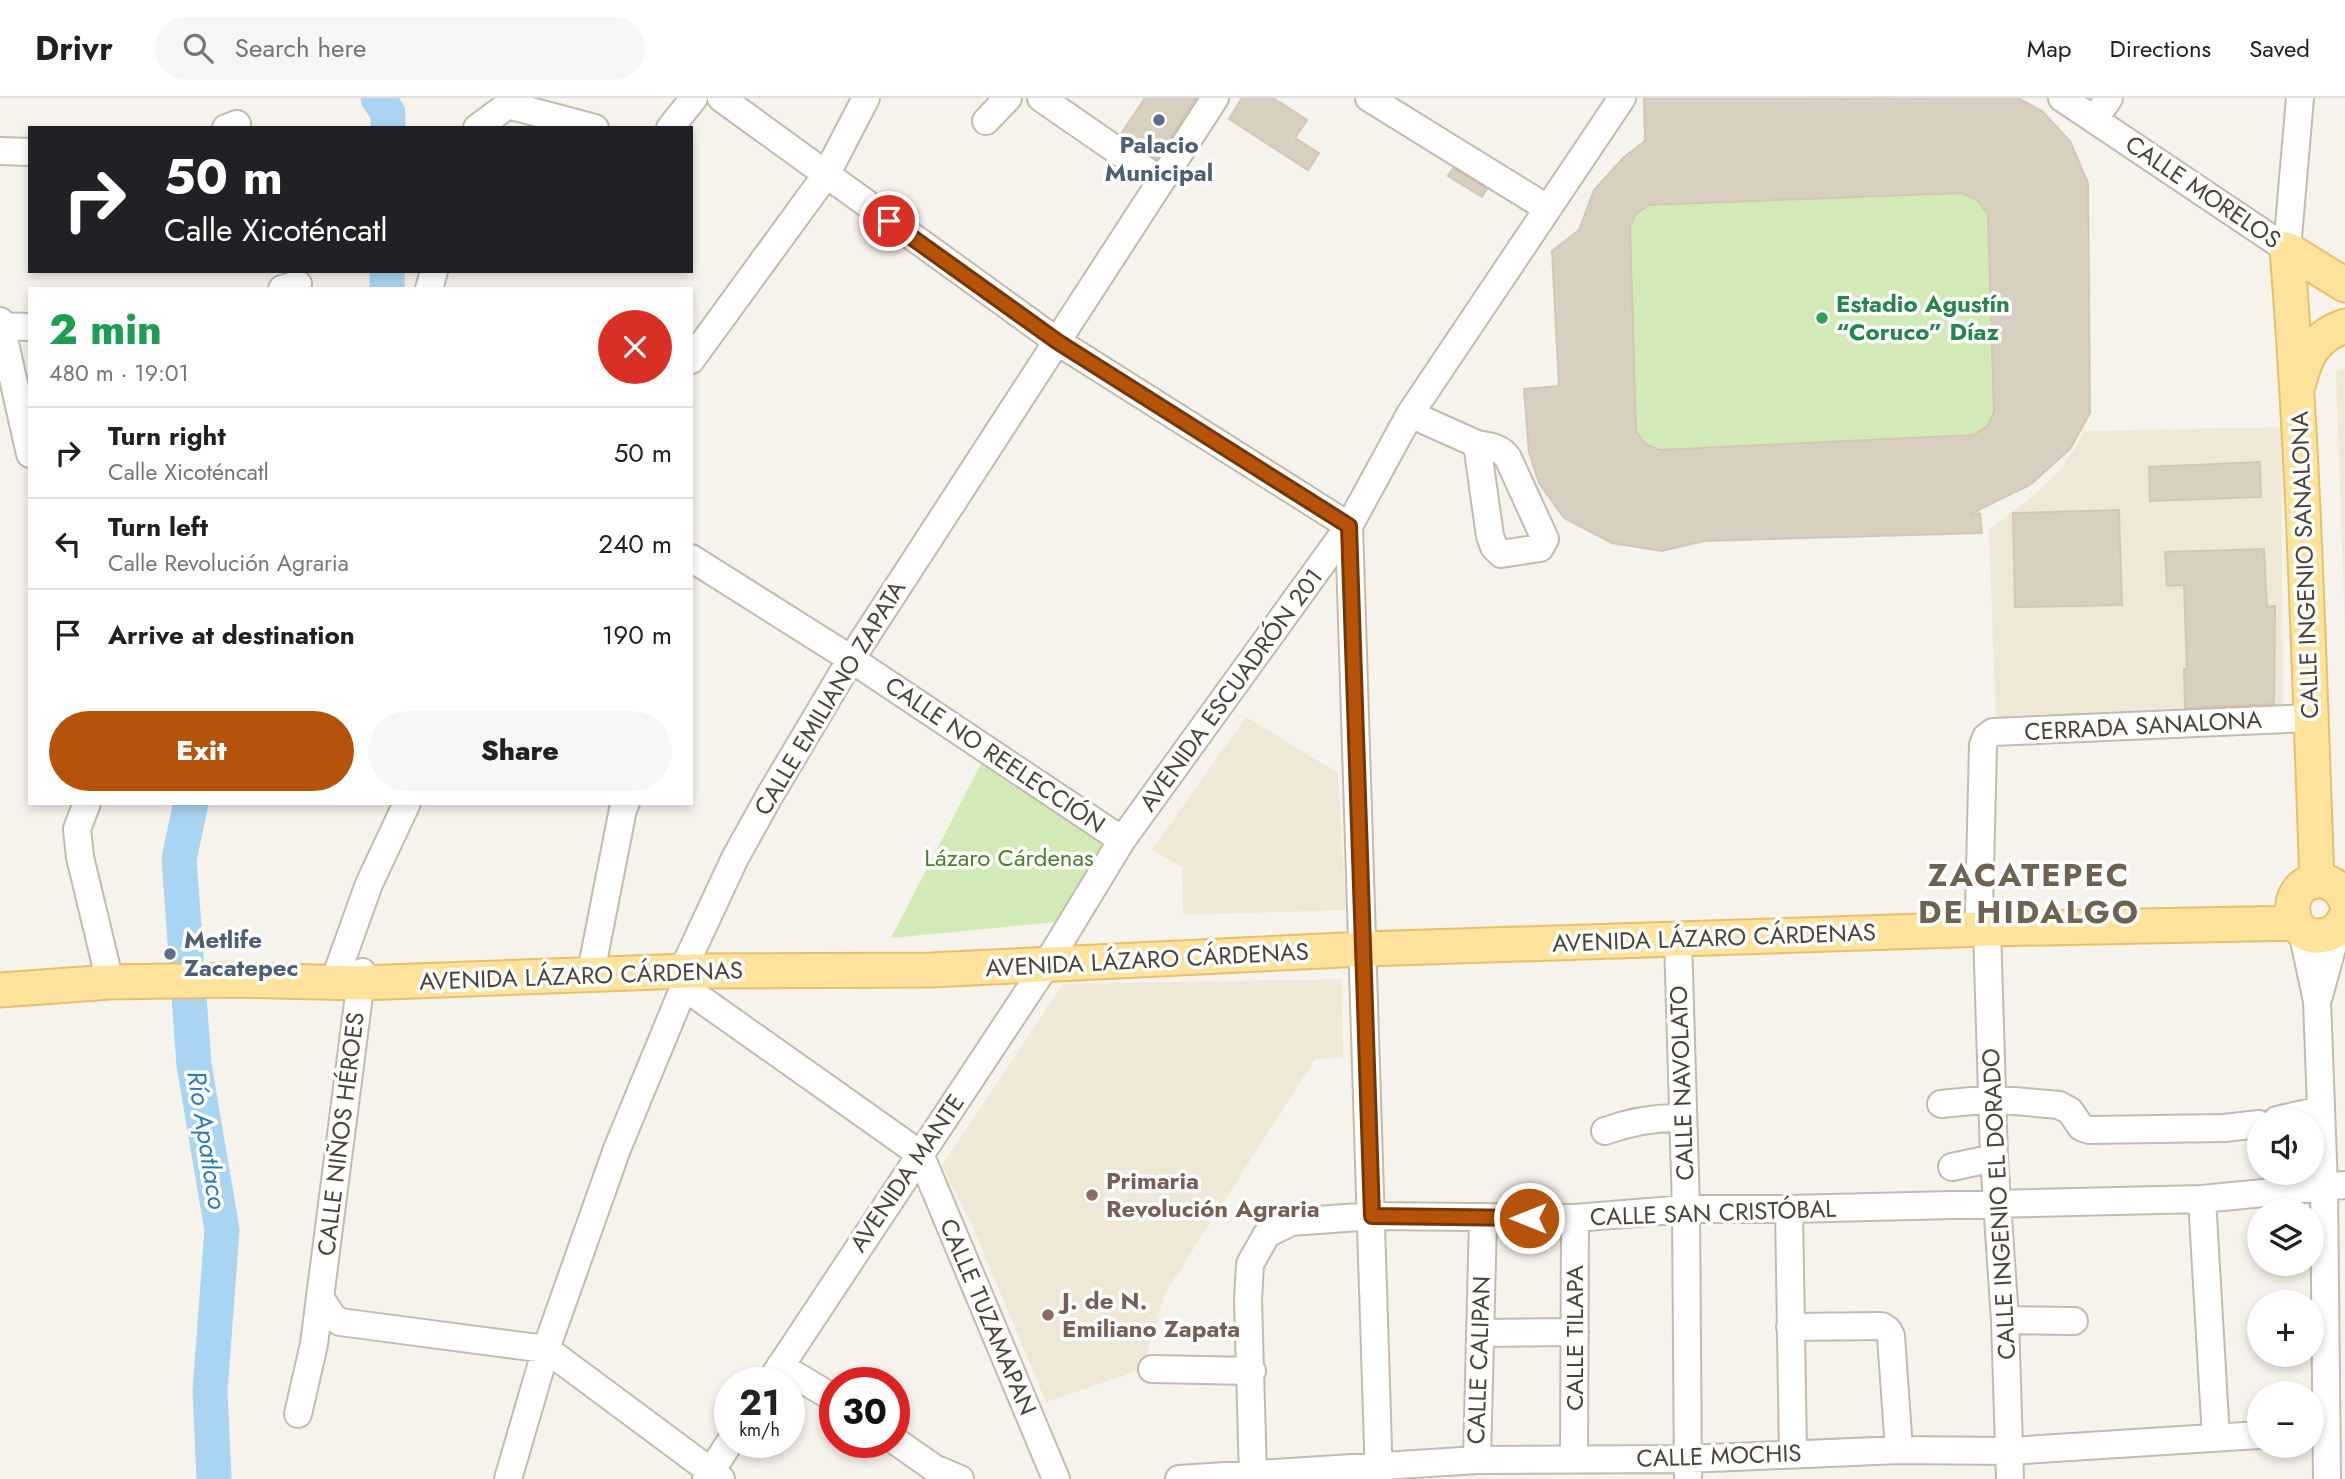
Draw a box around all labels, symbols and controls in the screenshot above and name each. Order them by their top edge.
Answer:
search box [155,17,645,80]
text: Drivr [35,25,113,72]
icon: search [179,29,217,67]
text: Search here [235,29,366,67]
text: Map [2027,31,2072,66]
text: Directions [2110,31,2211,66]
text: Saved [2249,31,2310,66]
marker: Palacio Municipal [1151,112,1167,128]
street label: CALLE MORELOS [2118,126,2288,257]
place label: Palacio Municipal [1105,127,1213,190]
text: 50 m [164,142,283,212]
icon: right [49,154,140,245]
pin [859,191,919,251]
icon: arrive [870,202,908,240]
text: Calle Xicoténcatl [164,207,388,253]
place label: Estadio Agustín “Coruco” Díaz [1836,286,2010,349]
text: 2 min [49,299,162,360]
button: close [598,310,672,384]
marker: Estadio Agustín “Coruco” Díaz [1814,310,1830,326]
text: 480 m · 19:01 [49,356,189,390]
street label: CALLE INGENIO SANALONA [2282,410,2327,719]
text: Turn right [108,417,226,455]
icon: right [49,434,87,472]
text: 50 m [614,434,672,472]
text: Calle Xicoténcatl [108,455,269,489]
text: Turn left [108,508,208,546]
icon: left [49,525,87,563]
text: 240 m [598,525,672,563]
text: Calle Revolución Agraria [108,546,349,580]
street label: AVENIDA ESCUADRÓN 201 [1130,561,1331,818]
street label: CALLE EMILIANO ZAPATA [745,573,914,822]
icon: arrive [49,616,87,654]
text: Arrive at destination [108,616,355,654]
text: 190 m [602,616,672,654]
street label: CALLE NO REELECCIÓN [878,668,1112,841]
street label: CERRADA SANALONA [2023,702,2263,749]
button: Exit [49,711,354,791]
button: Share [368,711,672,791]
park label: Lázaro Cárdenas [924,840,1094,875]
district label: ZACATEPEC DE HIDALGO [1918,852,2140,935]
street label: AVENIDA LÁZARO CÁRDENAS [1551,914,1876,961]
place label: Metlife Zacatepec [184,922,298,985]
street label: AVENIDA LÁZARO CÁRDENAS [984,934,1310,985]
marker: Metlife Zacatepec [162,946,178,962]
street label: AVENIDA LÁZARO CÁRDENAS [418,952,743,999]
street label: CALLE NAVOLATO [1661,985,1702,1181]
street label: CALLE NIÑOS HÉROES [308,1010,373,1258]
street label: CALLE INGENIO EL DORADO [1973,1047,2024,1361]
water label: Río Apatlaco [177,1068,237,1212]
street label: AVENIDA MANTE [841,1087,972,1259]
map controls [2247,1108,2324,1458]
button: sound [2247,1108,2324,1185]
place label: Primaria Revolución Agraria [1106,1163,1320,1226]
position arrow [1492,1181,1566,1255]
marker: Primaria Revolución Agraria [1084,1187,1100,1203]
street label: CALLE SAN CRISTÓBAL [1589,1191,1837,1234]
button: layers [2247,1199,2324,1276]
street label: CALLE TUZAMAPAN [931,1213,1046,1420]
street label: CALLE TILAPA [1557,1265,1592,1411]
street label: CALLE CALIPAN [1458,1275,1499,1445]
place label: J. de N. Emiliano Zapata [1058,1283,1240,1346]
button: + [2247,1290,2324,1367]
marker: J. de N. Emiliano Zapata [1040,1307,1056,1323]
speed limit sign: 30 [819,1367,910,1458]
text: 21 [739,1378,780,1428]
button: − [2247,1381,2324,1458]
text: km/h [739,1417,780,1443]
street label: CALLE MOCHIS [1636,1435,1802,1476]

